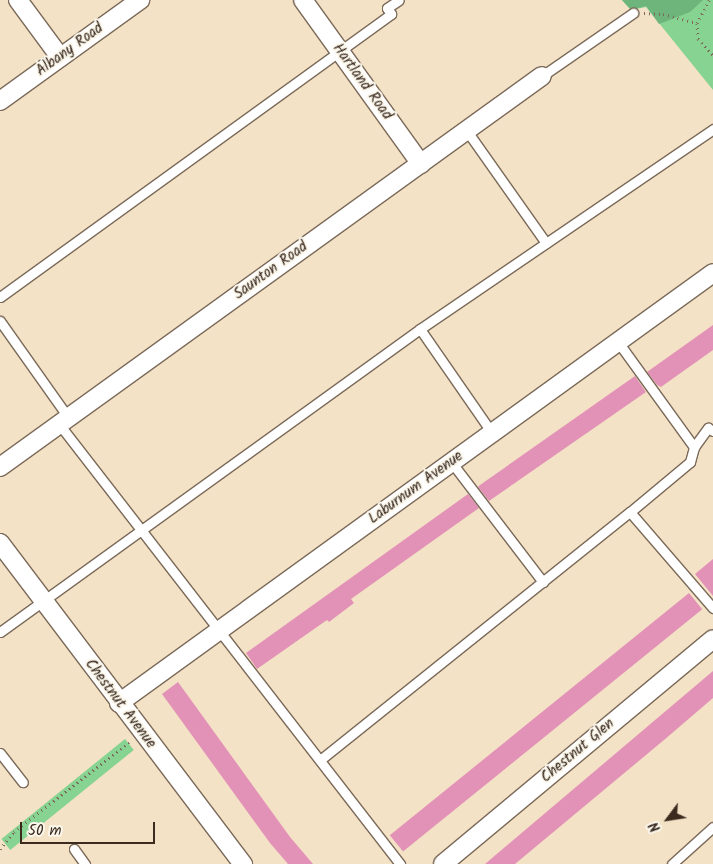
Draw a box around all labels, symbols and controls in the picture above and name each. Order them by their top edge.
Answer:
street label: Albany Road [33,20,107,80]
street label: Hartland Road [328,40,396,124]
street label: Saunton Road [231,238,311,304]
street label: Laburnum Avenue [365,448,467,528]
street label: Chestnut Avenue [81,656,159,752]
street label: Chestnut Glen [538,715,618,787]
north arrow [643,794,693,844]
scale bar [22,812,158,844]
text: N [643,817,667,836]
text: 50 m [28,819,62,843]

